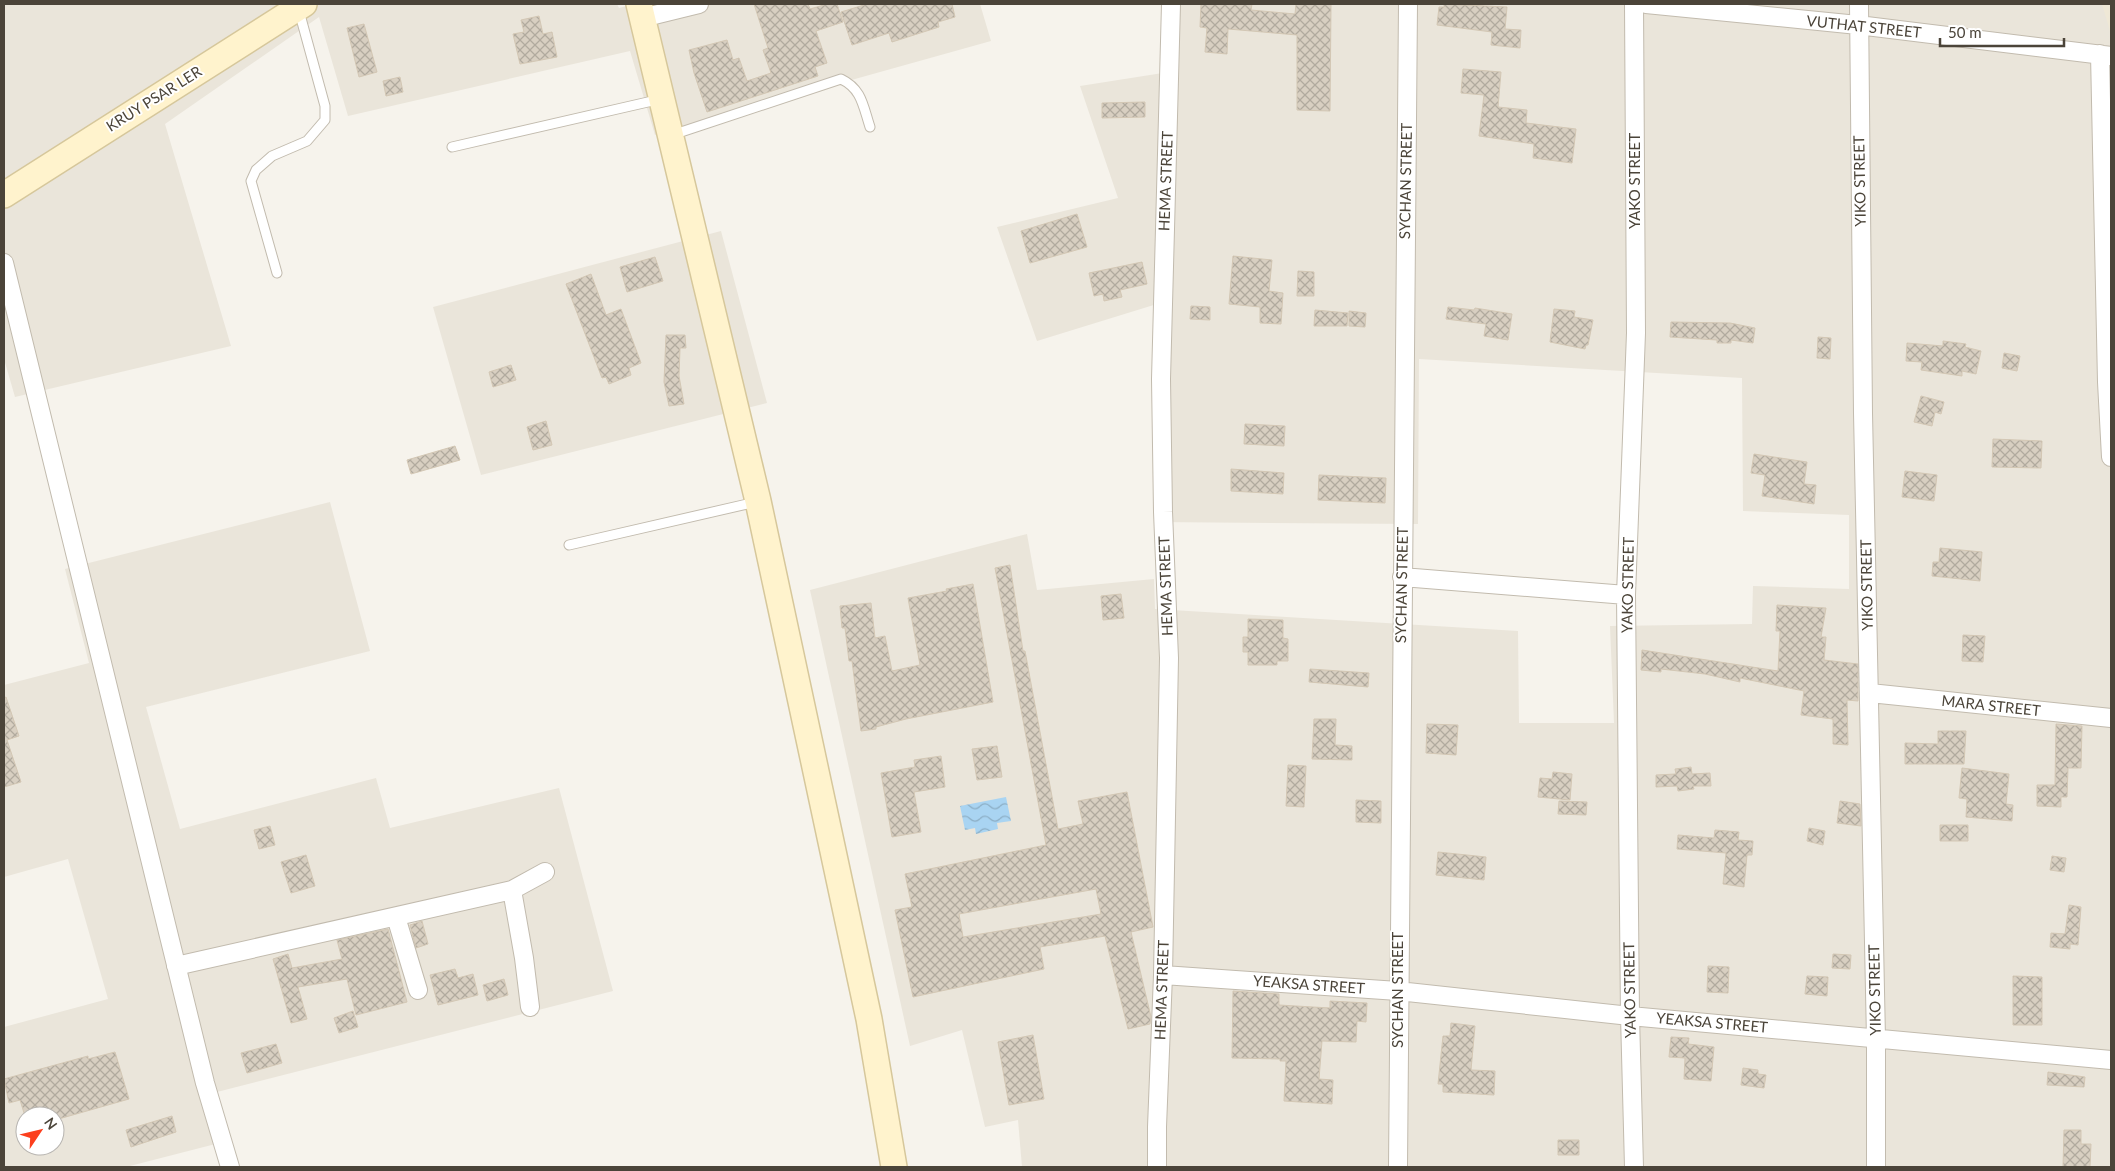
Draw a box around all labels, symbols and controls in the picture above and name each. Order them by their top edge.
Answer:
street label: VUTHAT STREET [1806,11,1923,41]
scale bar [1940,15,2064,47]
text: 50 m [1948,23,1982,41]
street label: KRUY PSAR LER [102,61,205,135]
street label: SYCHAN STREET [1395,123,1415,239]
street label: HEMA STREET [1154,130,1176,231]
street label: YAKO STREET [1625,133,1643,229]
street label: YIKO STREET [1849,135,1869,227]
street label: SYCHAN STREET [1391,527,1411,643]
street label: HEMA STREET [1154,536,1176,636]
street label: YAKO STREET [1617,537,1637,633]
street label: YIKO STREET [1856,539,1876,631]
street label: MARA STREET [1941,691,2042,719]
street label: SYCHAN STREET [1388,932,1406,1048]
street label: HEMA STREET [1150,939,1172,1040]
street label: YAKO STREET [1619,942,1639,1038]
street label: YIKO STREET [1864,944,1884,1036]
street label: YEAKSA STREET [1253,971,1366,997]
street label: YEAKSA STREET [1655,1008,1769,1036]
north arrow [15,1106,65,1156]
text: N [41,1114,61,1133]

